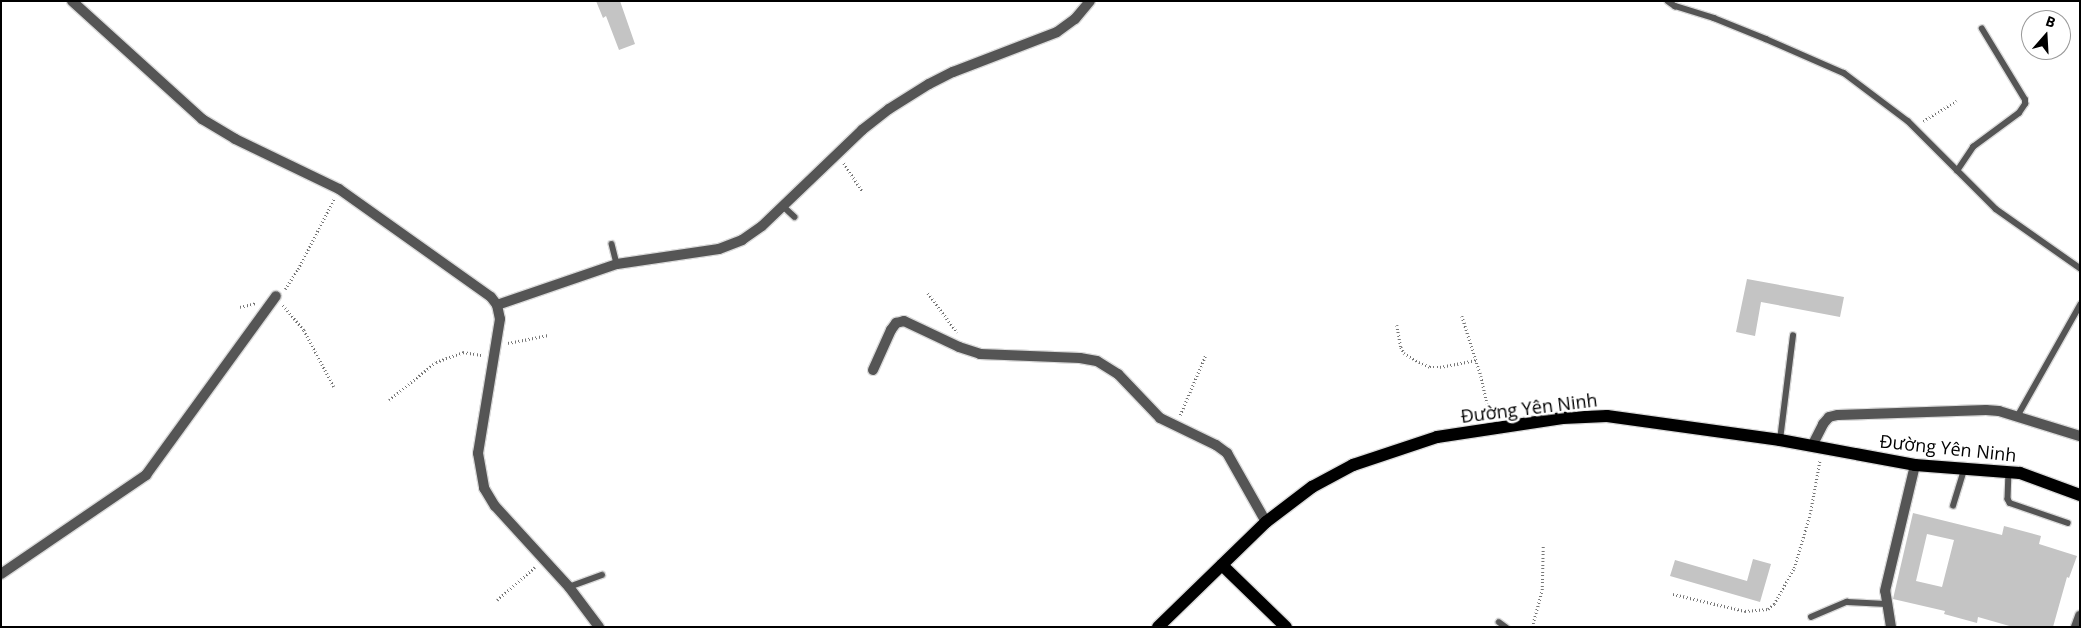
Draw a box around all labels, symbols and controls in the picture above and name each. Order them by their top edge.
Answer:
north arrow [2021,10,2071,60]
text: B [2043,11,2058,32]
street label: Đường Yên Ninh [1459,389,1599,427]
street label: Đường Yên Ninh [1878,430,2018,466]

